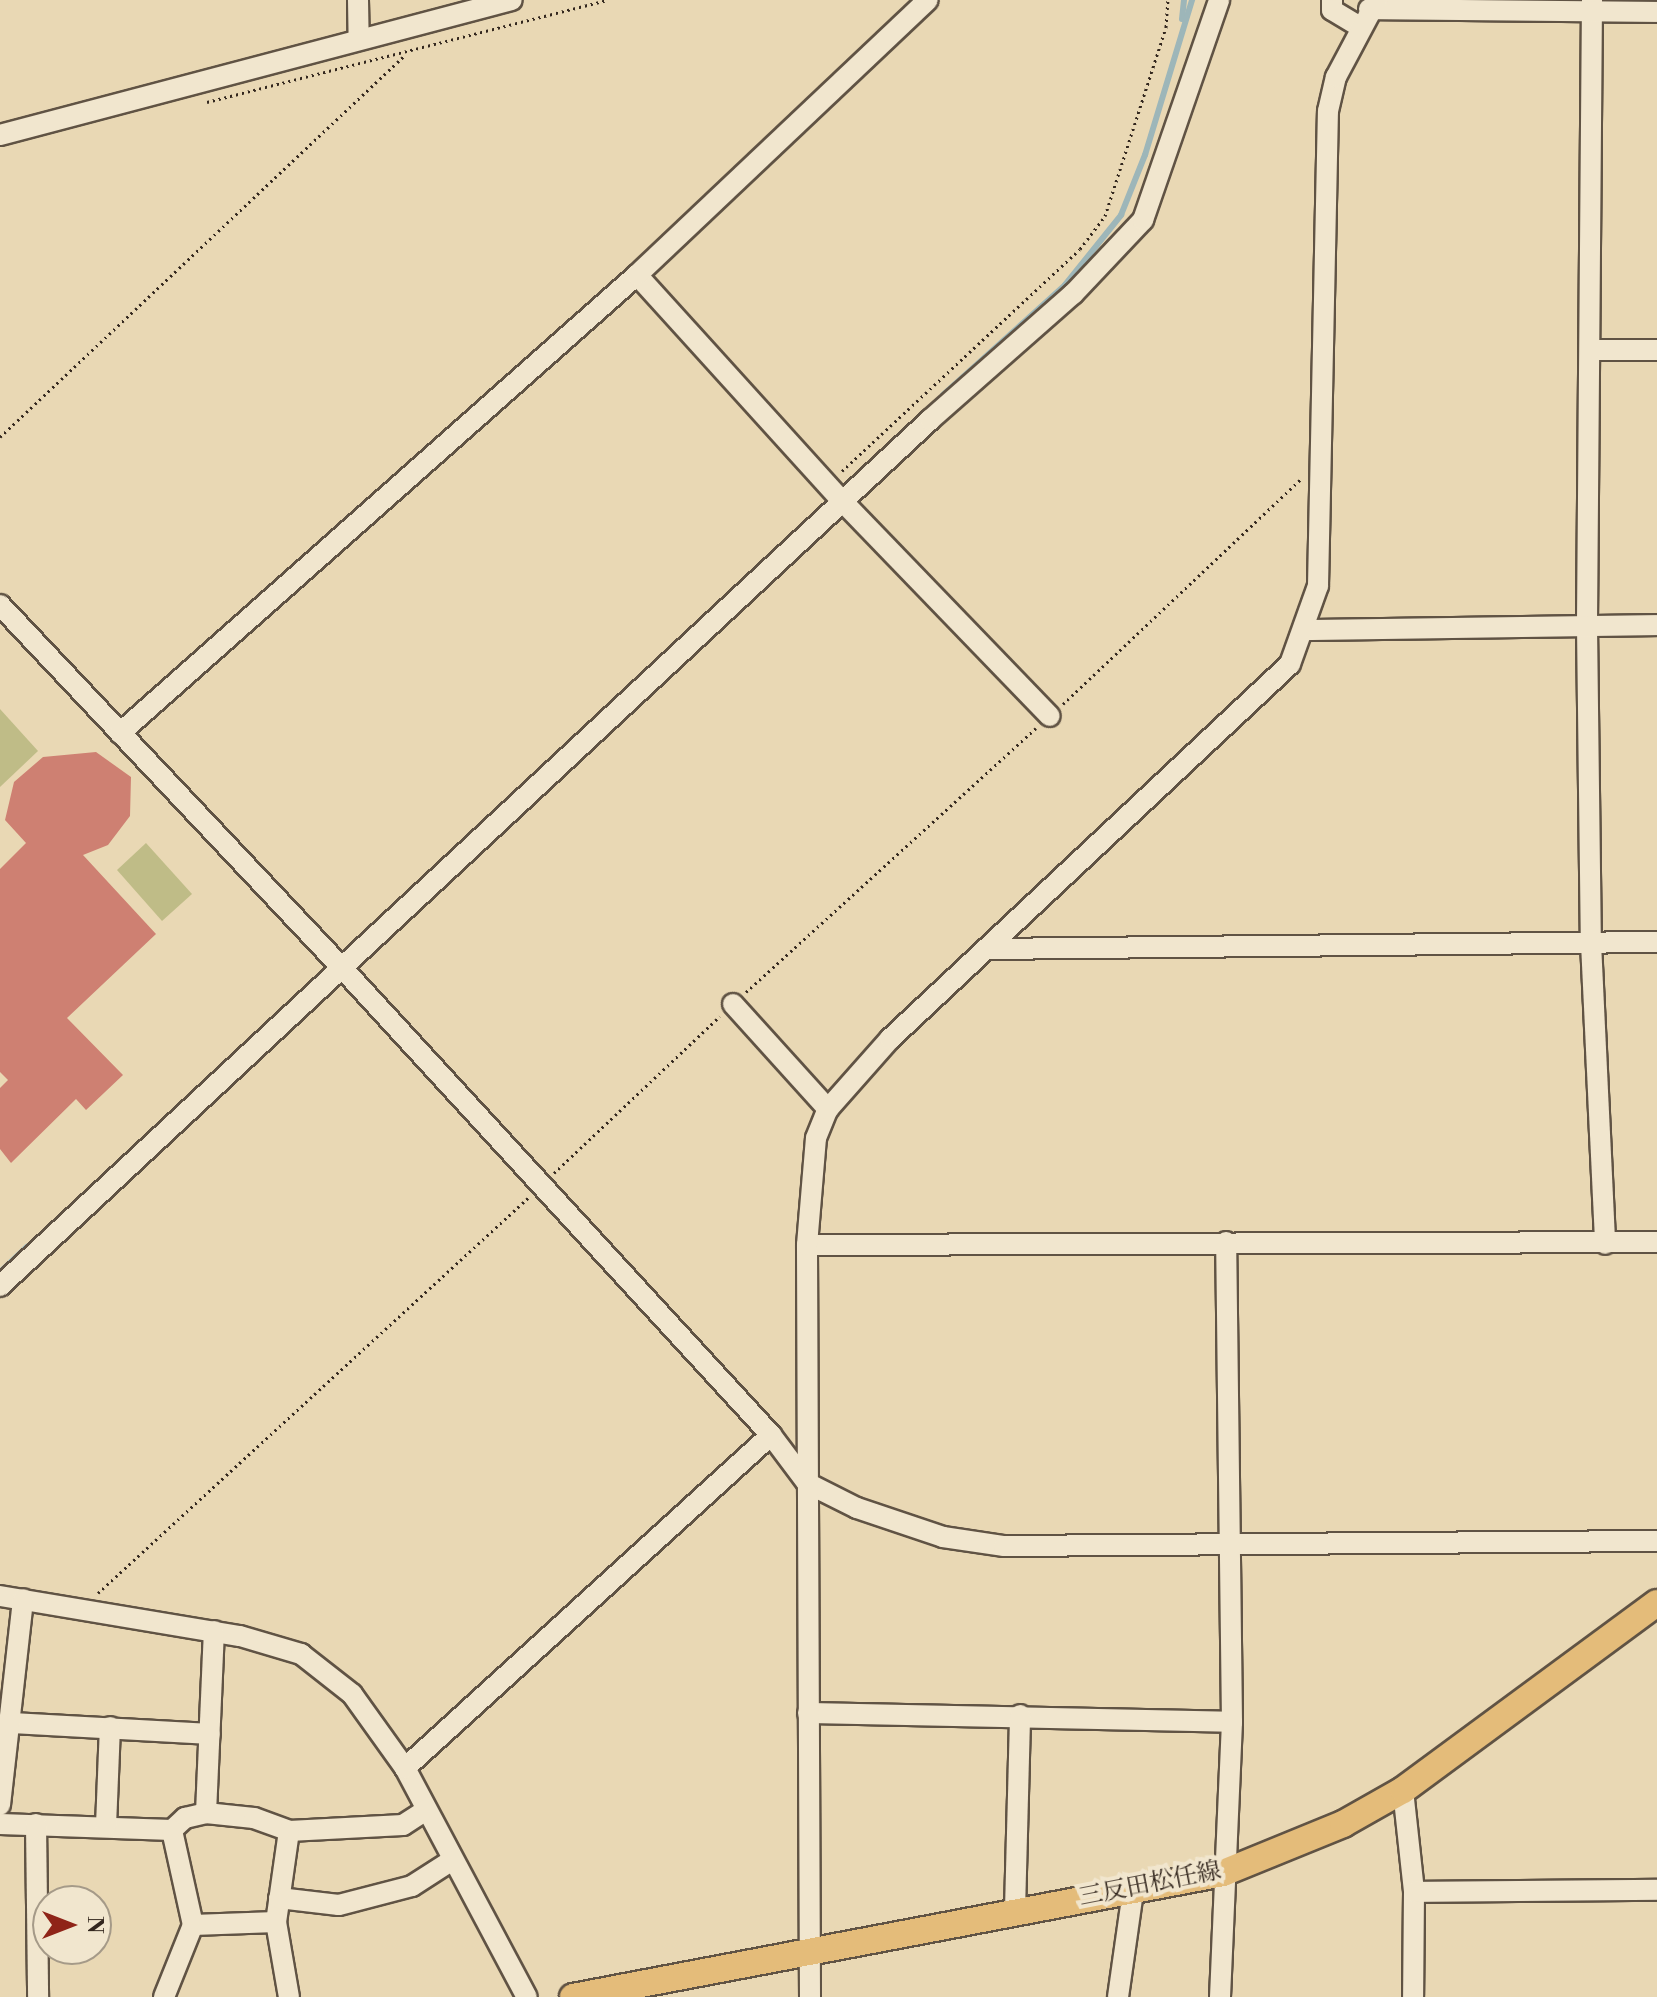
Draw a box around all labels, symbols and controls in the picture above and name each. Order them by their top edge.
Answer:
street label: 三反田松任線 [1077,1857,1223,1913]
north arrow [32,1885,112,1965]
text: N [81,1916,108,1934]

